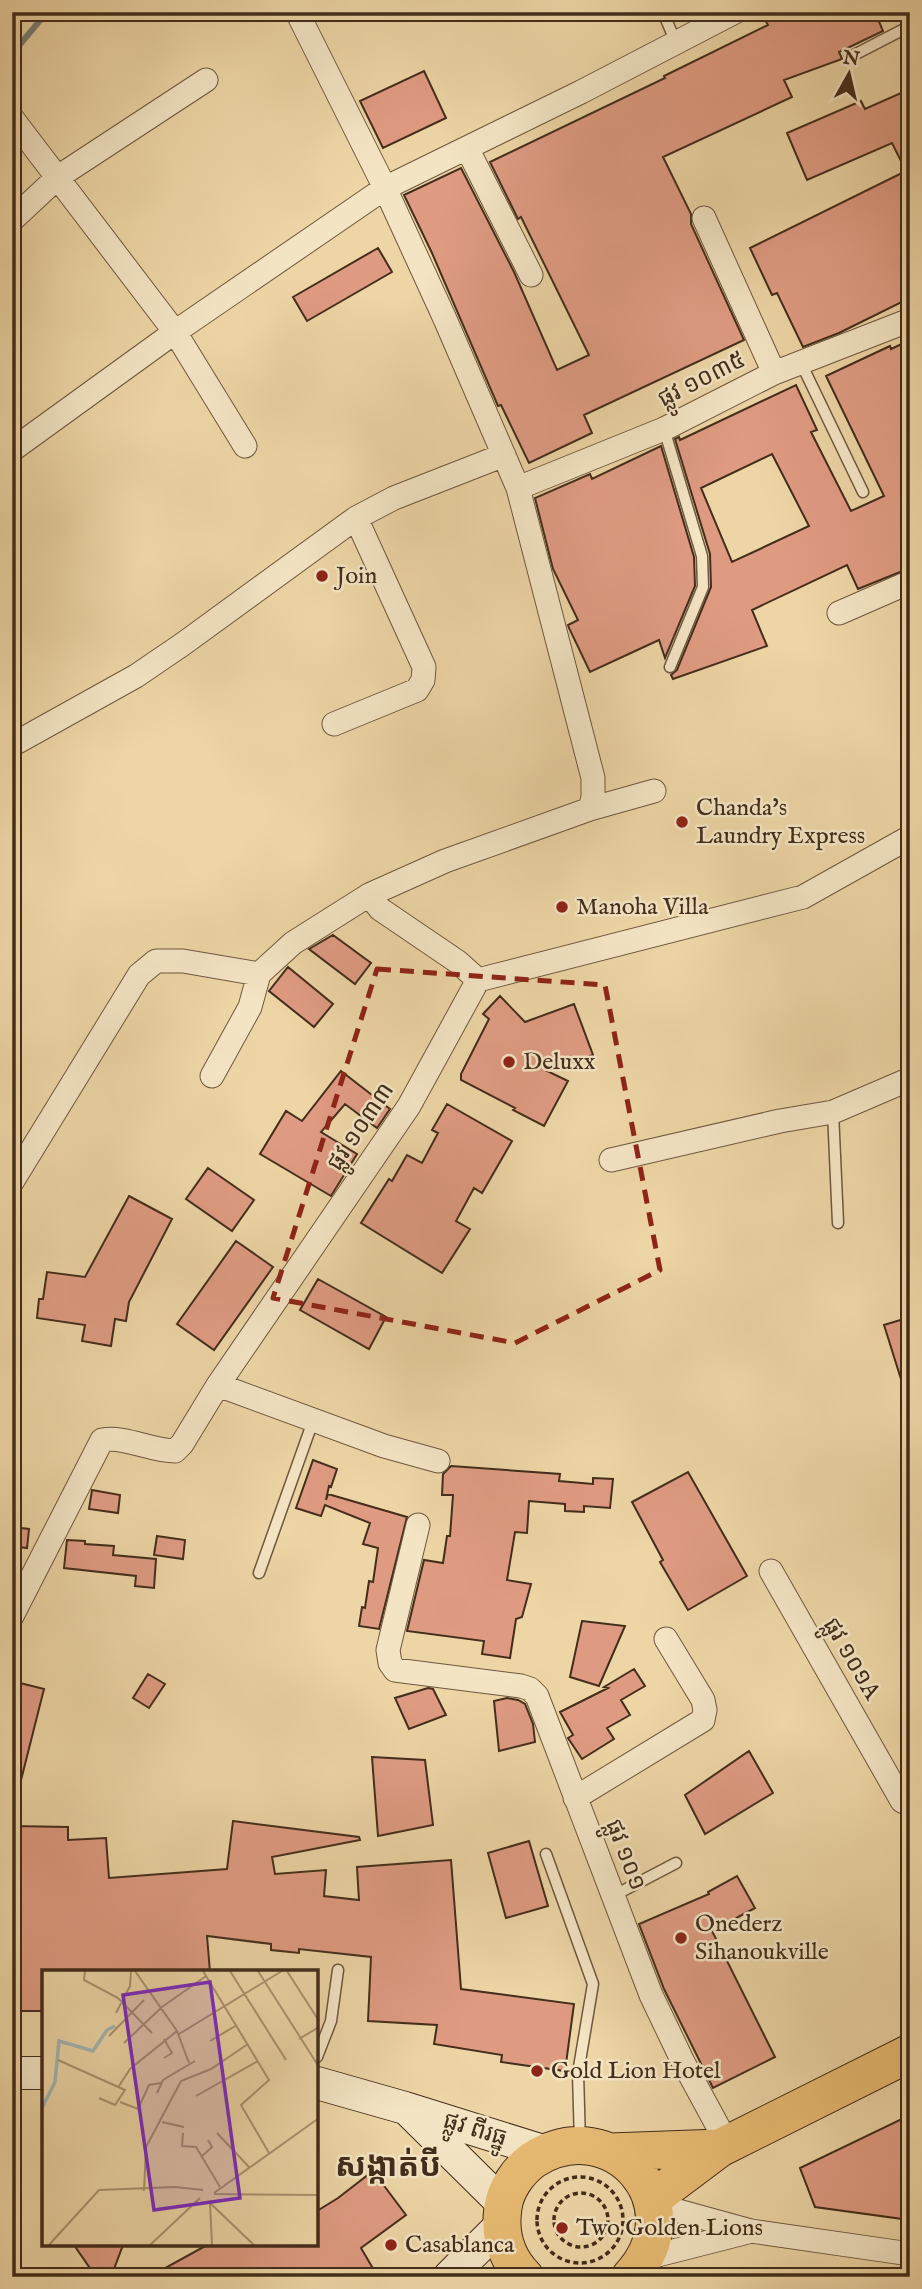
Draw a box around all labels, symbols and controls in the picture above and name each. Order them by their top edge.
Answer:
north arrow [814,38,884,108]
text: N [840,46,861,72]
street label: ផ្លូវ ១០៣៥ [653,345,754,420]
place label: Join [333,561,377,592]
marker: Join [314,568,330,584]
place label: Chanda's Laundry Express [696,793,865,852]
marker: Chanda's Laundry Express [674,814,690,830]
place label: Manoha Villa [576,892,709,923]
marker: Manoha Villa [554,899,570,915]
place label: Deluxx [523,1047,596,1078]
marker: Deluxx [501,1054,517,1070]
street label: ផ្លូវ ១០៣៣ [320,1077,406,1180]
street label: ផ្លូវ ១០១A [811,1612,887,1709]
street label: ផ្លូវ ១០១ [592,1815,653,1897]
place label: Onederz Sihanoukville [695,1909,829,1968]
marker: Onederz Sihanoukville [673,1930,689,1946]
inset map [42,1970,318,2247]
place label: Gold Lion Hotel [551,2056,721,2087]
marker: Gold Lion Hotel [529,2063,545,2079]
street label: ផ្លូវ ពីរធ្នូ [438,2106,511,2159]
district label: សង្កាត់បី [335,2146,441,2188]
place label: Two Golden Lions [576,2213,763,2244]
marker: Two Golden Lions [554,2220,570,2236]
place label: Casablanca [405,2230,515,2261]
marker: Casablanca [383,2237,399,2253]

